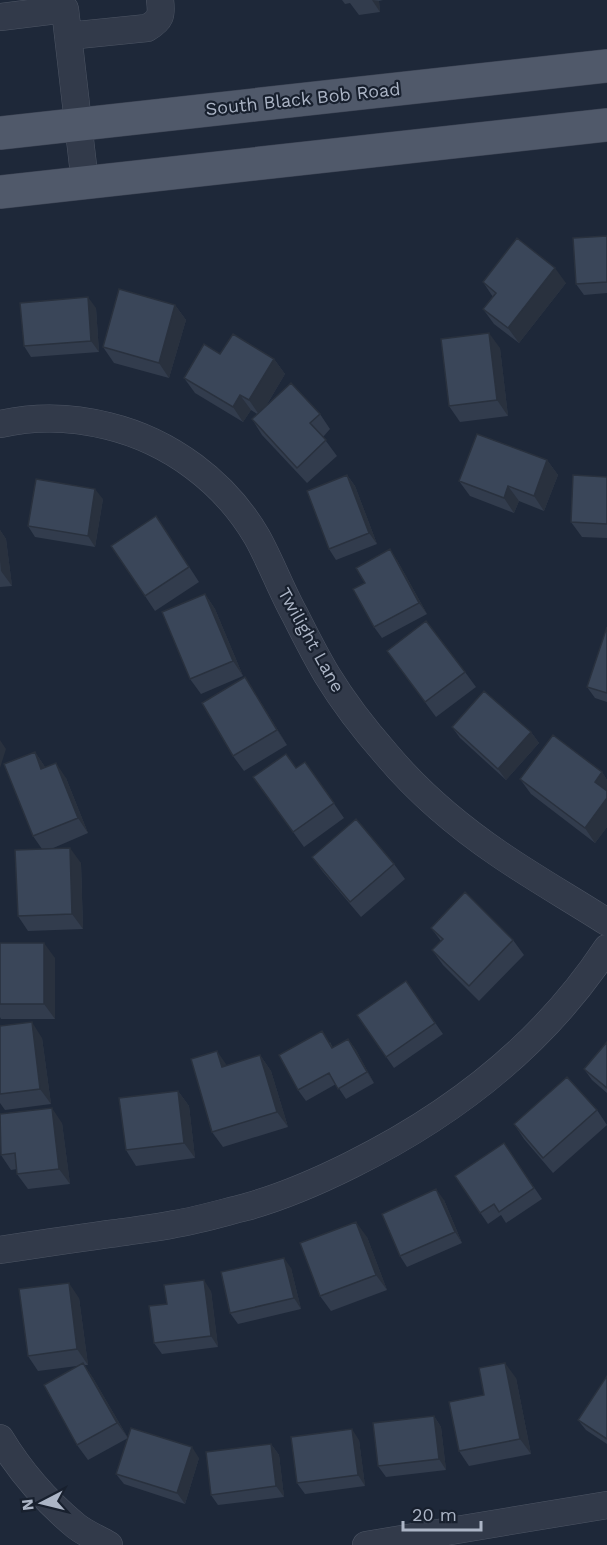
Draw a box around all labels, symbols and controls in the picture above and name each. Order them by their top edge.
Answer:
street label: South Black Bob Road [205,78,401,119]
street label: Twilight Lane [274,584,349,696]
north arrow [12,1473,72,1533]
scale bar [403,1494,481,1532]
text: N [17,1498,38,1512]
text: 20 m [412,1504,457,1525]

